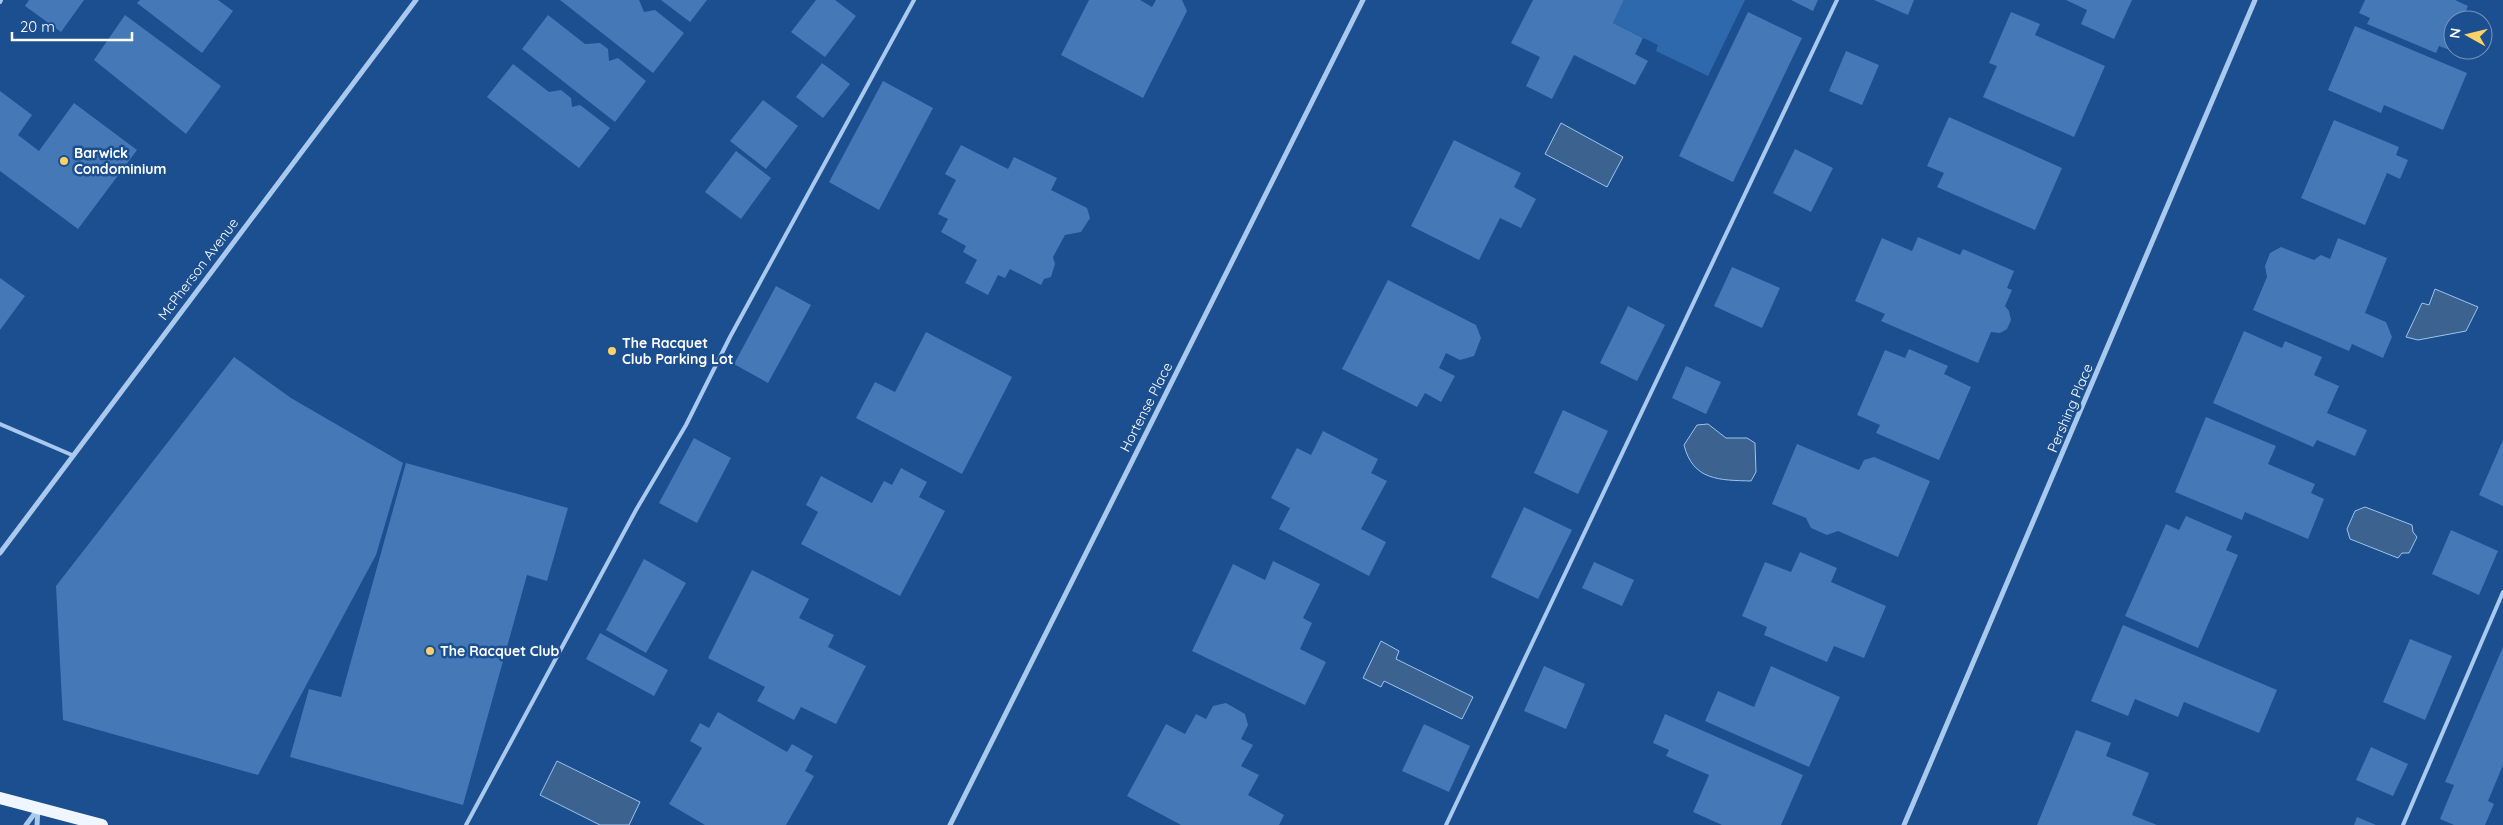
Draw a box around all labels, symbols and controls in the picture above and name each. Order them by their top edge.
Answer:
scale bar [12,10,132,42]
north arrow [2443,10,2493,60]
text: 20 m [20,17,55,36]
text: N [2445,27,2465,40]
place label: Barwick Condominium [74,144,166,178]
marker: Barwick Condominium [58,155,70,167]
street label: McPherson Avenue [154,214,242,324]
place label: The Racquet Club Parking Lot [622,334,734,368]
marker: The Racquet Club Parking Lot [606,345,618,357]
street label: Hortense Place [1116,359,1176,455]
street label: Pershing Place [2043,361,2097,455]
place label: The Racquet Club [440,642,560,660]
marker: The Racquet Club [424,645,436,657]

